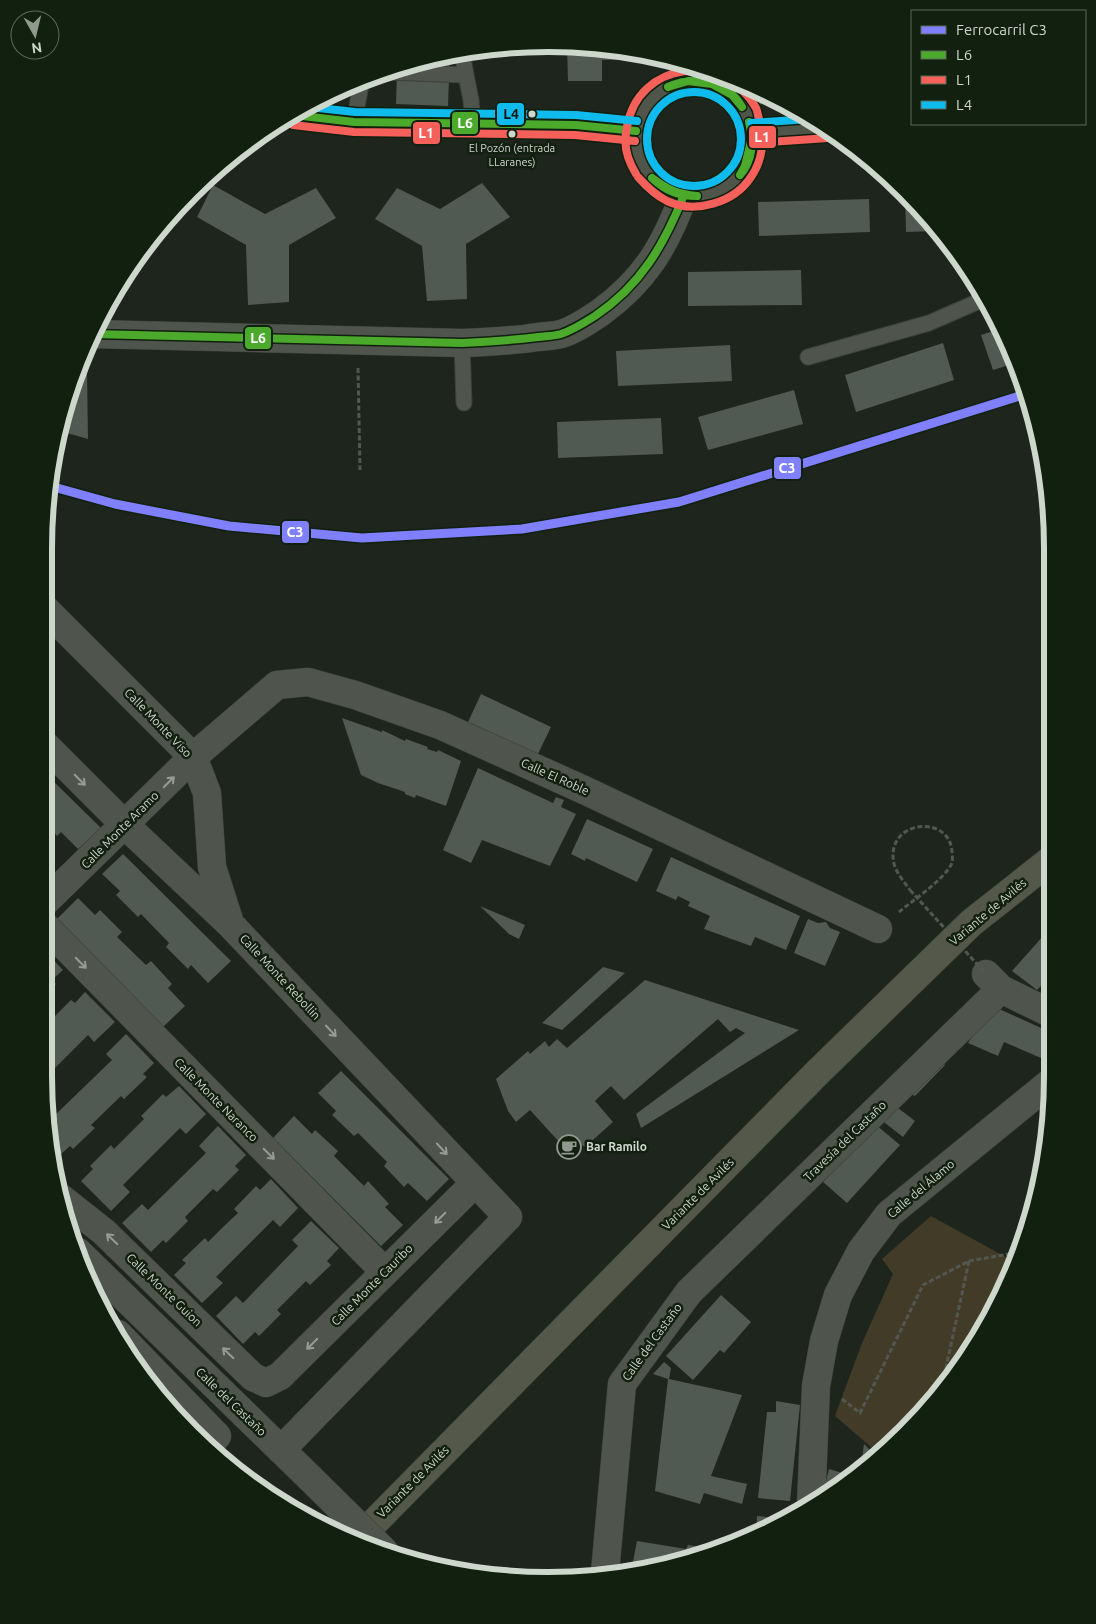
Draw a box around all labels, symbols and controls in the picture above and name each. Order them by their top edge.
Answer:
north arrow [10,10,60,60]
legend [911,10,1086,125]
text: Ferrocarril C3 [956,21,1047,38]
text: N [31,39,43,57]
text: L6 [956,46,972,63]
text: L1 [956,71,972,88]
text: L4 [956,96,972,113]
line badge: L4 [496,102,525,126]
text: L4 [503,106,519,122]
unlabelled marker [527,109,537,119]
line badge: L6 [451,111,479,135]
text: L6 [457,115,473,131]
line badge: L1 [412,121,441,145]
text: L1 [418,125,434,141]
line badge: L1 [748,125,777,149]
marker: El Pozón (entrada LLaranes) [507,129,517,139]
text: L1 [754,129,770,145]
place label: El Pozón (entrada LLaranes) [469,142,555,169]
line badge: L6 [244,326,272,350]
text: L6 [250,330,266,346]
line badge: C3 [773,456,802,480]
text: C3 [779,460,795,476]
line badge: C3 [281,520,310,544]
text: C3 [287,524,303,540]
street label: Calle Monte Viso [122,686,195,760]
street label: Calle El Roble [519,756,591,797]
one-way arrow [74,773,86,786]
one-way arrow [162,776,174,788]
street label: Calle Monte Aramo [78,788,161,871]
street label: Variante de Avilés [947,876,1029,947]
street label: Calle Monte Rebollin [238,931,323,1022]
one-way arrow [75,957,87,969]
one-way arrow [325,1024,337,1037]
street label: Calle Monte Naranco [172,1055,261,1144]
street label: Travesía del Castaño [801,1098,889,1183]
cafe icon: Bar Ramilo [556,1134,582,1160]
place label: Bar Ramilo [586,1140,647,1153]
one-way arrow [436,1143,448,1155]
one-way arrow [262,1147,274,1159]
street label: Variante de Avilés [659,1155,736,1232]
street label: Calle del Álamo [885,1157,957,1220]
one-way arrow [434,1212,446,1224]
one-way arrow [106,1233,118,1245]
street label: Calle Monte Cauribo [328,1241,415,1328]
street label: Calle Monte Guion [124,1251,205,1329]
street label: Calle del Castaño [619,1301,684,1383]
one-way arrow [306,1338,318,1350]
one-way arrow [222,1347,234,1359]
street label: Calle del Castaño [194,1365,269,1438]
street label: Variante de Avilés [374,1443,451,1520]

